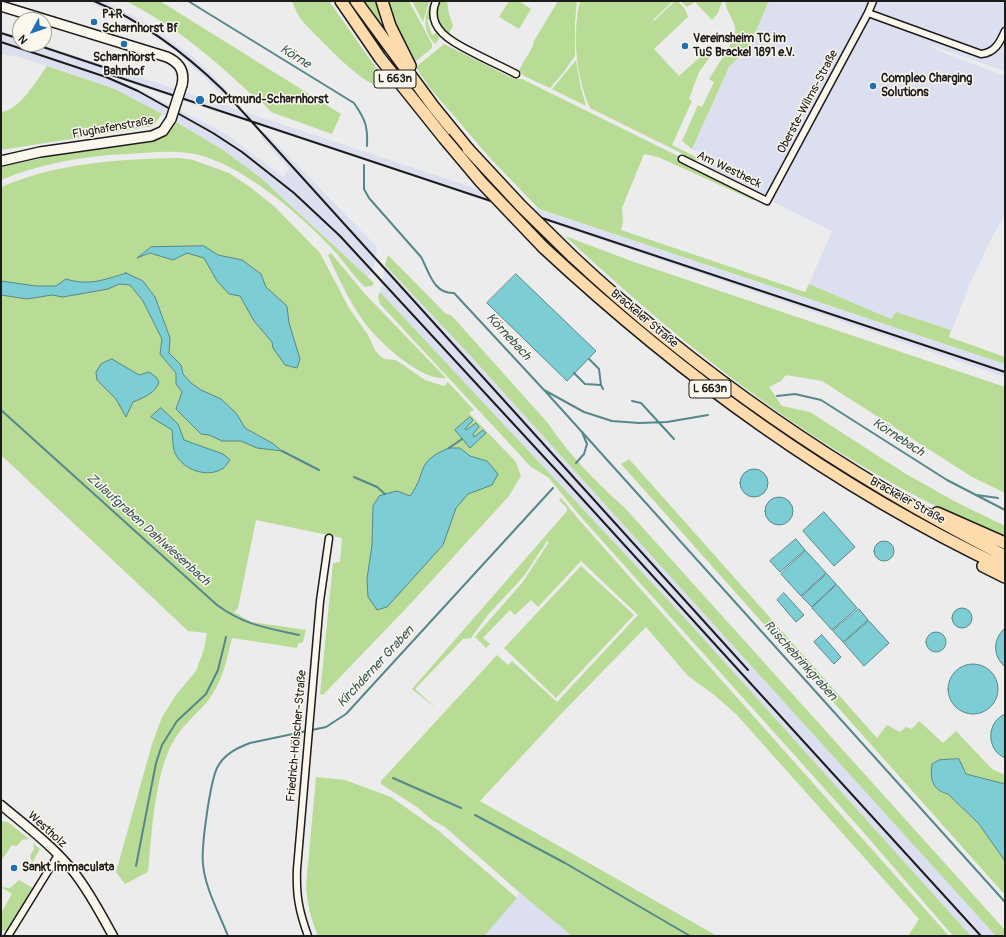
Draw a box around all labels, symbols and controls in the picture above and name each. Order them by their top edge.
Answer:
place label: P+R Scharnhorst Bf [102,8,178,36]
north arrow [12,12,52,52]
marker: P+R Scharnhorst Bf [89,17,99,27]
text: N [16,32,31,46]
place label: Vereinsheim TC im TuS Brackel 1891 e.V. [693,32,795,60]
marker: Scharnhorst Bahnhof [119,39,129,49]
marker: Vereinsheim TC im TuS Brackel 1891 e.V. [680,41,690,51]
water label: Körne [277,42,313,72]
street label: Oberste-Wilms-Straße [775,48,841,156]
place label: Scharnhorst Bahnhof [93,51,155,79]
road number: L 663n [374,70,416,88]
place label: Compleo Charging Solutions [881,72,972,100]
marker: Compleo Charging Solutions [868,81,878,91]
place label: Dortmund-Scharnhorst [209,93,328,107]
marker: Dortmund-Scharnhorst [194,94,206,106]
street label: Flughafenstraße [71,114,155,142]
street label: Am Westheck [694,148,764,192]
street label: Brackeler Straße [607,287,681,351]
water label: Körnebach [482,310,534,364]
road number: L 663n [689,380,731,398]
water label: Körnebach [869,416,927,460]
water label: Zulaufgraben Dahlwiesenbach [83,471,213,589]
street label: Brackeler Straße [867,474,947,528]
water label: Rüschebrinkgraben [760,618,840,704]
water label: Kirchderner Graben [334,623,418,711]
street label: Friedrich-Hölscher-Straße [284,669,310,803]
street label: Westholz [25,809,69,851]
place label: Sankt Immaculata [22,861,114,875]
marker: Sankt Immaculata [9,863,19,873]

